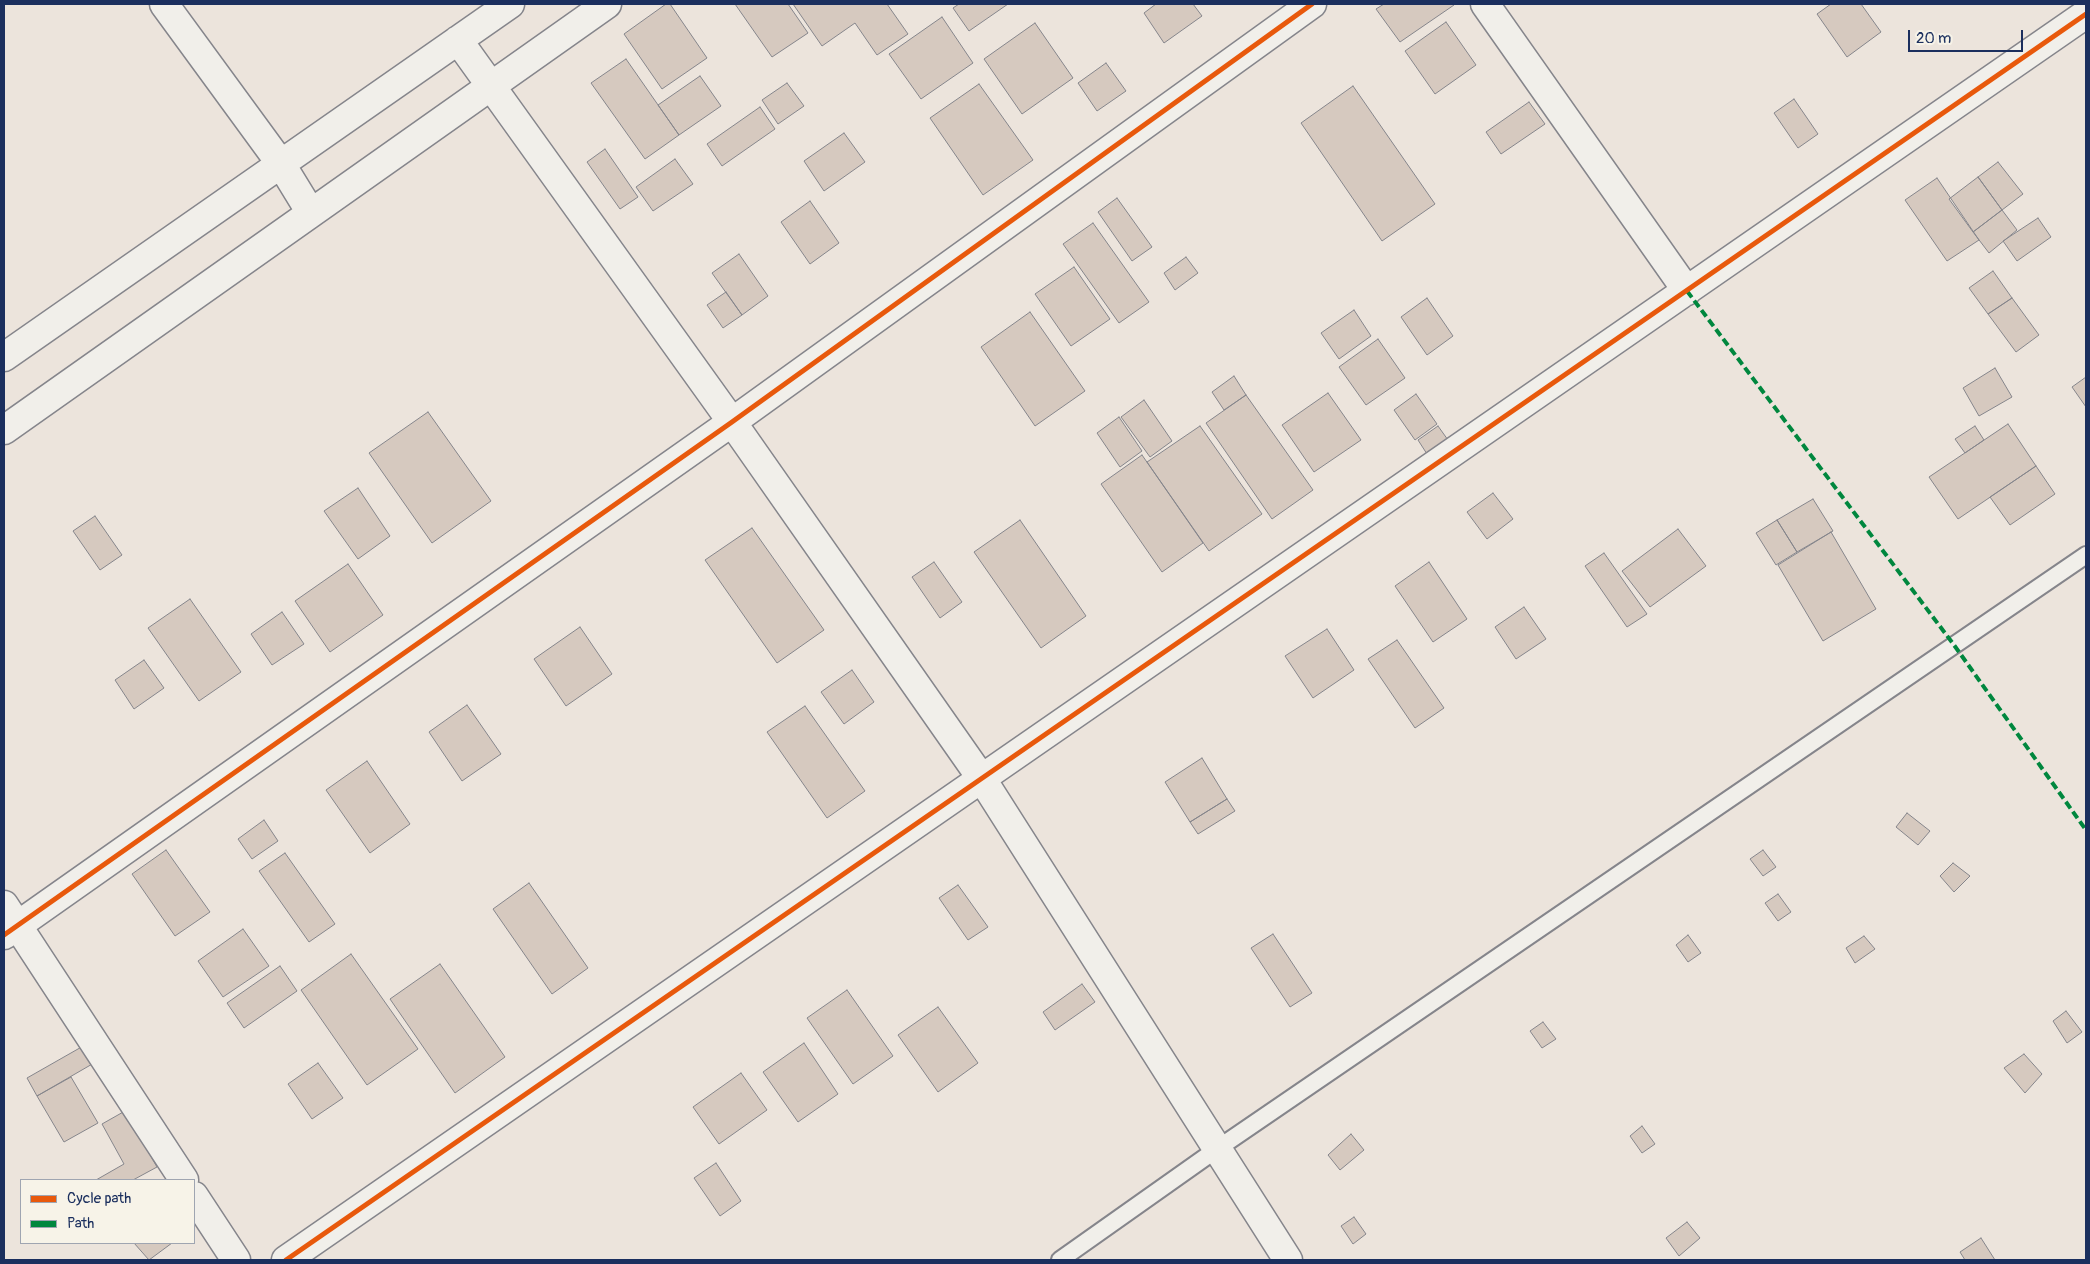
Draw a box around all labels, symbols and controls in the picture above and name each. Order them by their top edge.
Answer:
scale bar [1910,20,2025,52]
text: 20 m [1916,29,1951,48]
legend [20,1179,195,1244]
text: Cycle path [67,1189,131,1208]
text: Path [67,1214,94,1233]

